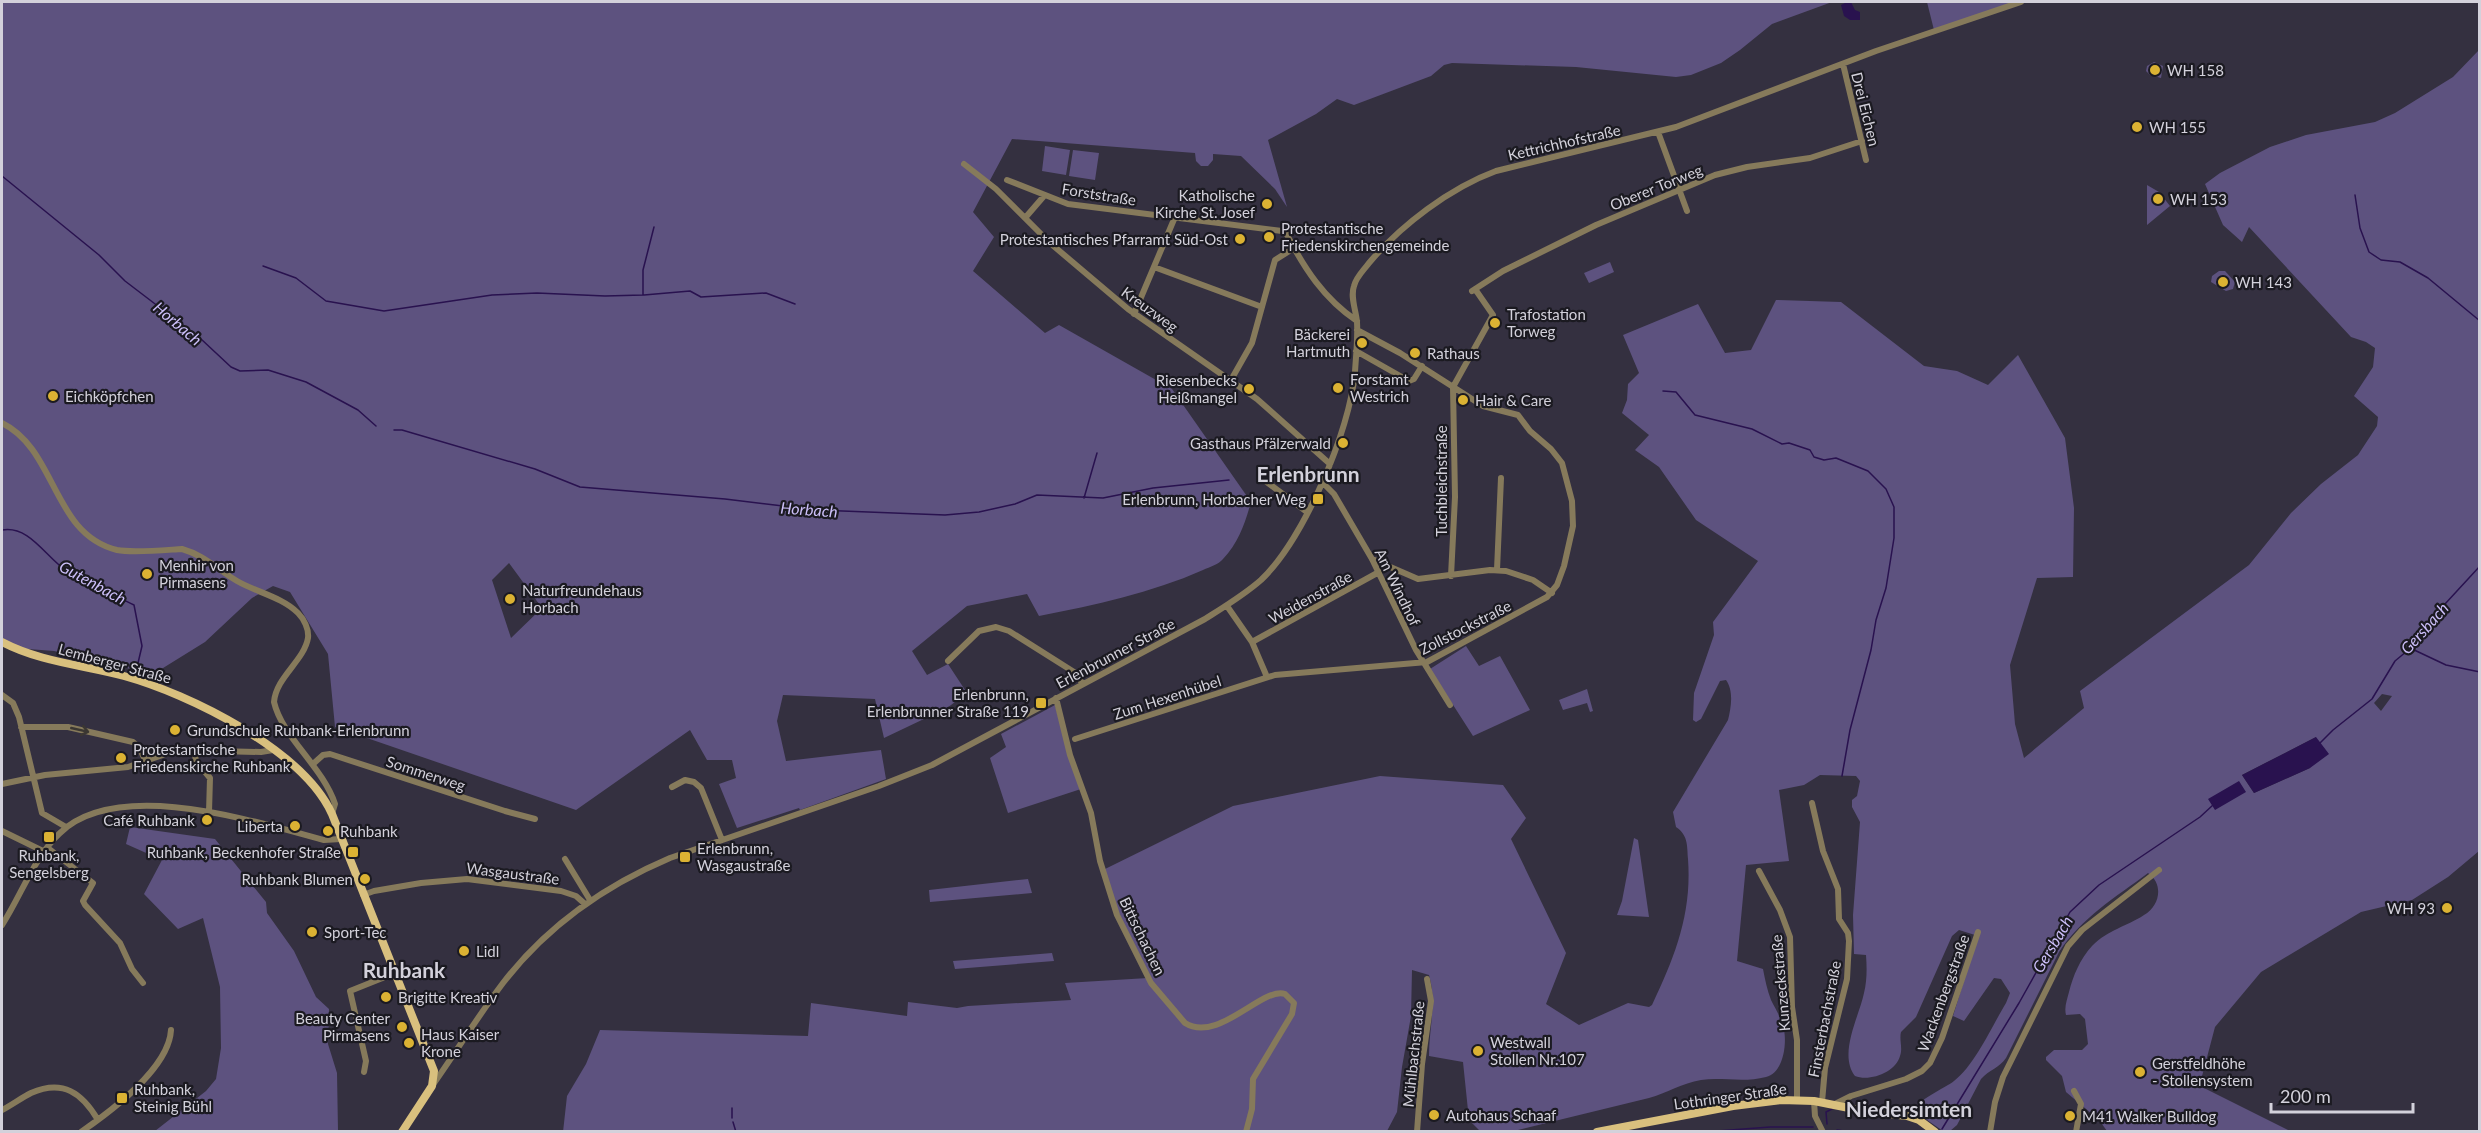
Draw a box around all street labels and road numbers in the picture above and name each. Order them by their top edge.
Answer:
street label: Drei Eichen [1848,70,1884,148]
street label: Kettrichhofstraße [1506,120,1622,164]
street label: Oberer Torweg [1607,160,1705,214]
street label: Forststraße [1061,179,1137,209]
street label: Kreuzweg [1118,282,1182,336]
street label: Tuchbleichstraße [1432,425,1450,537]
street label: Am Windhof [1372,545,1425,629]
street label: Weidenstraße [1265,567,1355,627]
street label: Zollstockstraße [1416,596,1514,658]
street label: Erlenbrunner Straße [1052,614,1178,692]
street label: Lemberger Straße [57,639,174,687]
street label: Zum Hexenhübel [1111,671,1223,723]
street label: Sommerweg [384,752,468,794]
street label: Wasgaustraße [466,858,561,888]
street label: Bittschachen [1116,894,1170,978]
street label: Wackenbergstraße [1913,932,1973,1054]
street label: Kunzeckstraße [1767,934,1793,1032]
street label: Finsterbachstraße [1804,959,1844,1079]
street label: Mühlbachstraße [1398,1000,1428,1108]
street label: Lothringer Straße [1672,1079,1788,1113]

